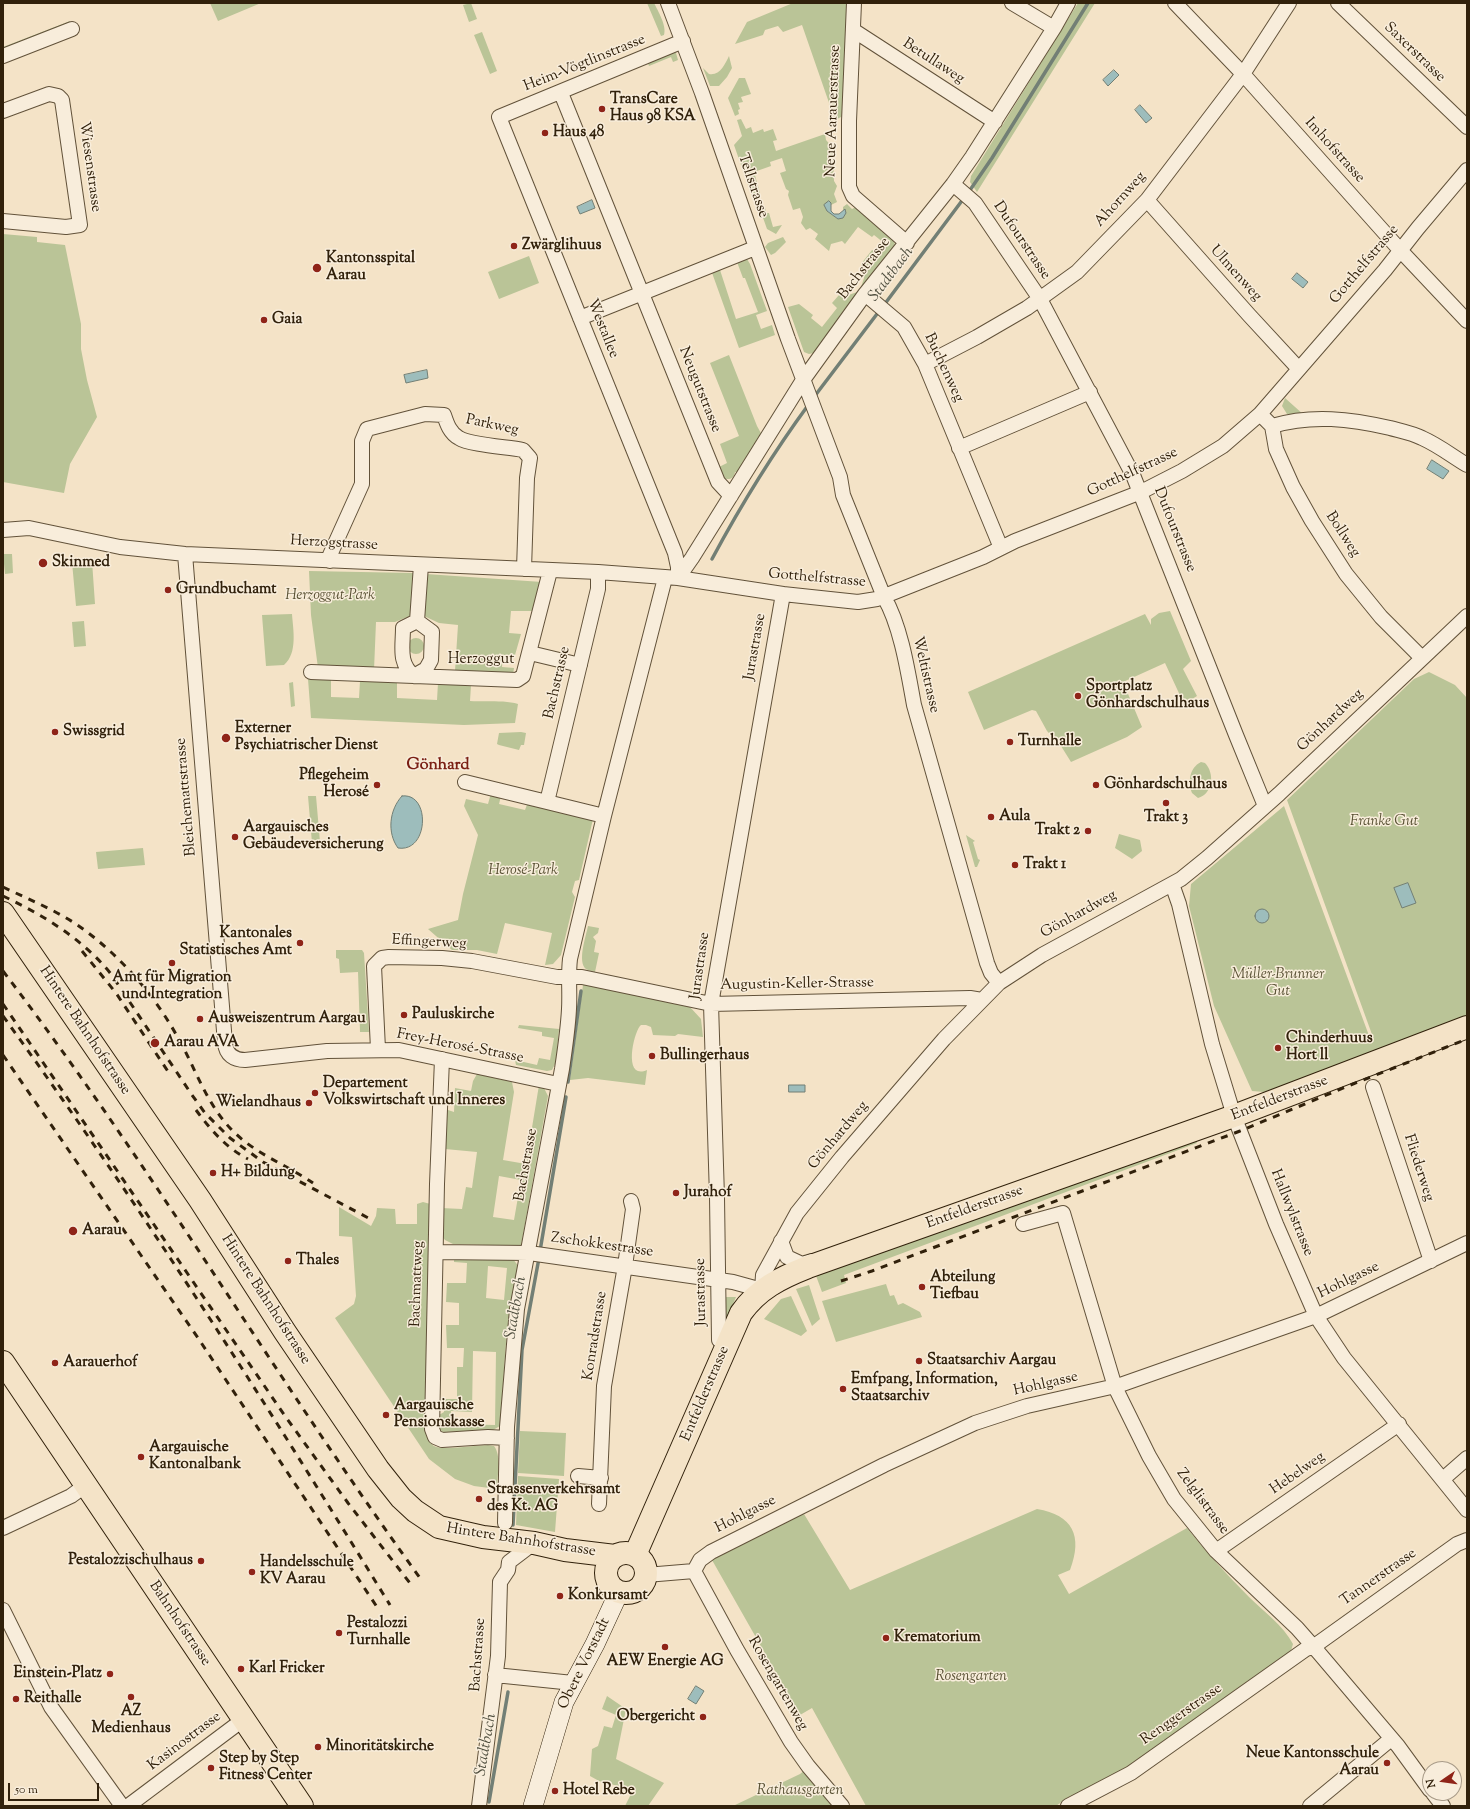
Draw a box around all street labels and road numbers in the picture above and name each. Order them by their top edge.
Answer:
street label: Saxerstrasse [1379,19,1449,87]
street label: Heim-Vögtlinstrasse [522,31,648,97]
street label: Betullaweg [899,35,967,89]
street label: Neue Aarauerstrasse [823,45,845,177]
street label: Imhofstrasse [1300,115,1368,187]
street label: Wiesenstrasse [74,121,104,213]
street label: Tellstrasse [733,151,771,221]
street label: Ahornweg [1091,169,1151,231]
street label: Dufourstrasse [988,199,1054,283]
street label: Gotthelfstrasse [1327,222,1403,308]
street label: Bachstrasse [835,234,895,304]
street label: Ulmenweg [1205,242,1265,306]
street label: Westallee [582,297,622,361]
street label: Buchenweg [919,331,967,405]
street label: Neugutstrasse [674,345,724,435]
street label: Parkweg [464,412,520,440]
street label: Gotthelfstrasse [1085,444,1181,502]
street label: Dufourstrasse [1149,485,1199,575]
street label: Bollweg [1321,509,1363,561]
street label: Herzogstrasse [290,533,378,555]
street label: Gotthelfstrasse [767,566,867,592]
street label: Jurastrasse [741,612,771,682]
street label: Weltistrasse [907,635,943,715]
street label: Bachstrasse [541,645,575,721]
street label: Herzoggut [448,651,514,669]
street label: Gönhardweg [1294,686,1368,756]
street label: Bleichemattstrasse [173,737,201,857]
street label: Gönhardweg [1038,887,1120,943]
street label: Jurastrasse [687,931,715,1001]
street label: Effingerweg [391,932,467,954]
street label: Hintere Bahnhofstrasse [34,963,134,1099]
street label: Augustin-Keller-Strasse [720,975,874,995]
street label: Frey-Herosé-Strasse [395,1026,525,1068]
street label: Entfelderstrasse [1229,1072,1331,1126]
street label: Gönhardweg [805,1098,873,1174]
street label: Bachstrasse [512,1127,542,1203]
street label: Fliederweg [1399,1132,1437,1204]
street label: Hallwylstrasse [1265,1167,1317,1259]
street label: Entfelderstrasse [924,1182,1026,1234]
street label: Zschokkestrasse [550,1230,654,1262]
street label: Hintere Bahnhofstrasse [216,1232,314,1368]
street label: Bachmattweg [408,1241,428,1327]
street label: Jurastrasse [692,1258,712,1326]
street label: Hohlgasse [1315,1258,1383,1304]
street label: Konradstrasse [580,1290,612,1382]
street label: Entfelderstrasse [678,1344,734,1444]
street label: Hohlgasse [1012,1369,1080,1401]
street label: Hebelweg [1267,1449,1329,1499]
street label: Zelglistrasse [1171,1466,1233,1538]
street label: Hohlgasse [713,1492,779,1538]
street label: Hintere Bahnhofstrasse [445,1520,597,1562]
street label: Tannerstrasse [1338,1545,1420,1611]
street label: Bahnhofstrasse [144,1578,214,1670]
street label: Obere Vorstadt [555,1615,615,1713]
street label: Bachstrasse [467,1617,491,1693]
street label: Rosengartenweg [743,1634,811,1734]
street label: Renggerstrasse [1138,1680,1226,1750]
street label: Kasinostrasse [145,1709,225,1775]

